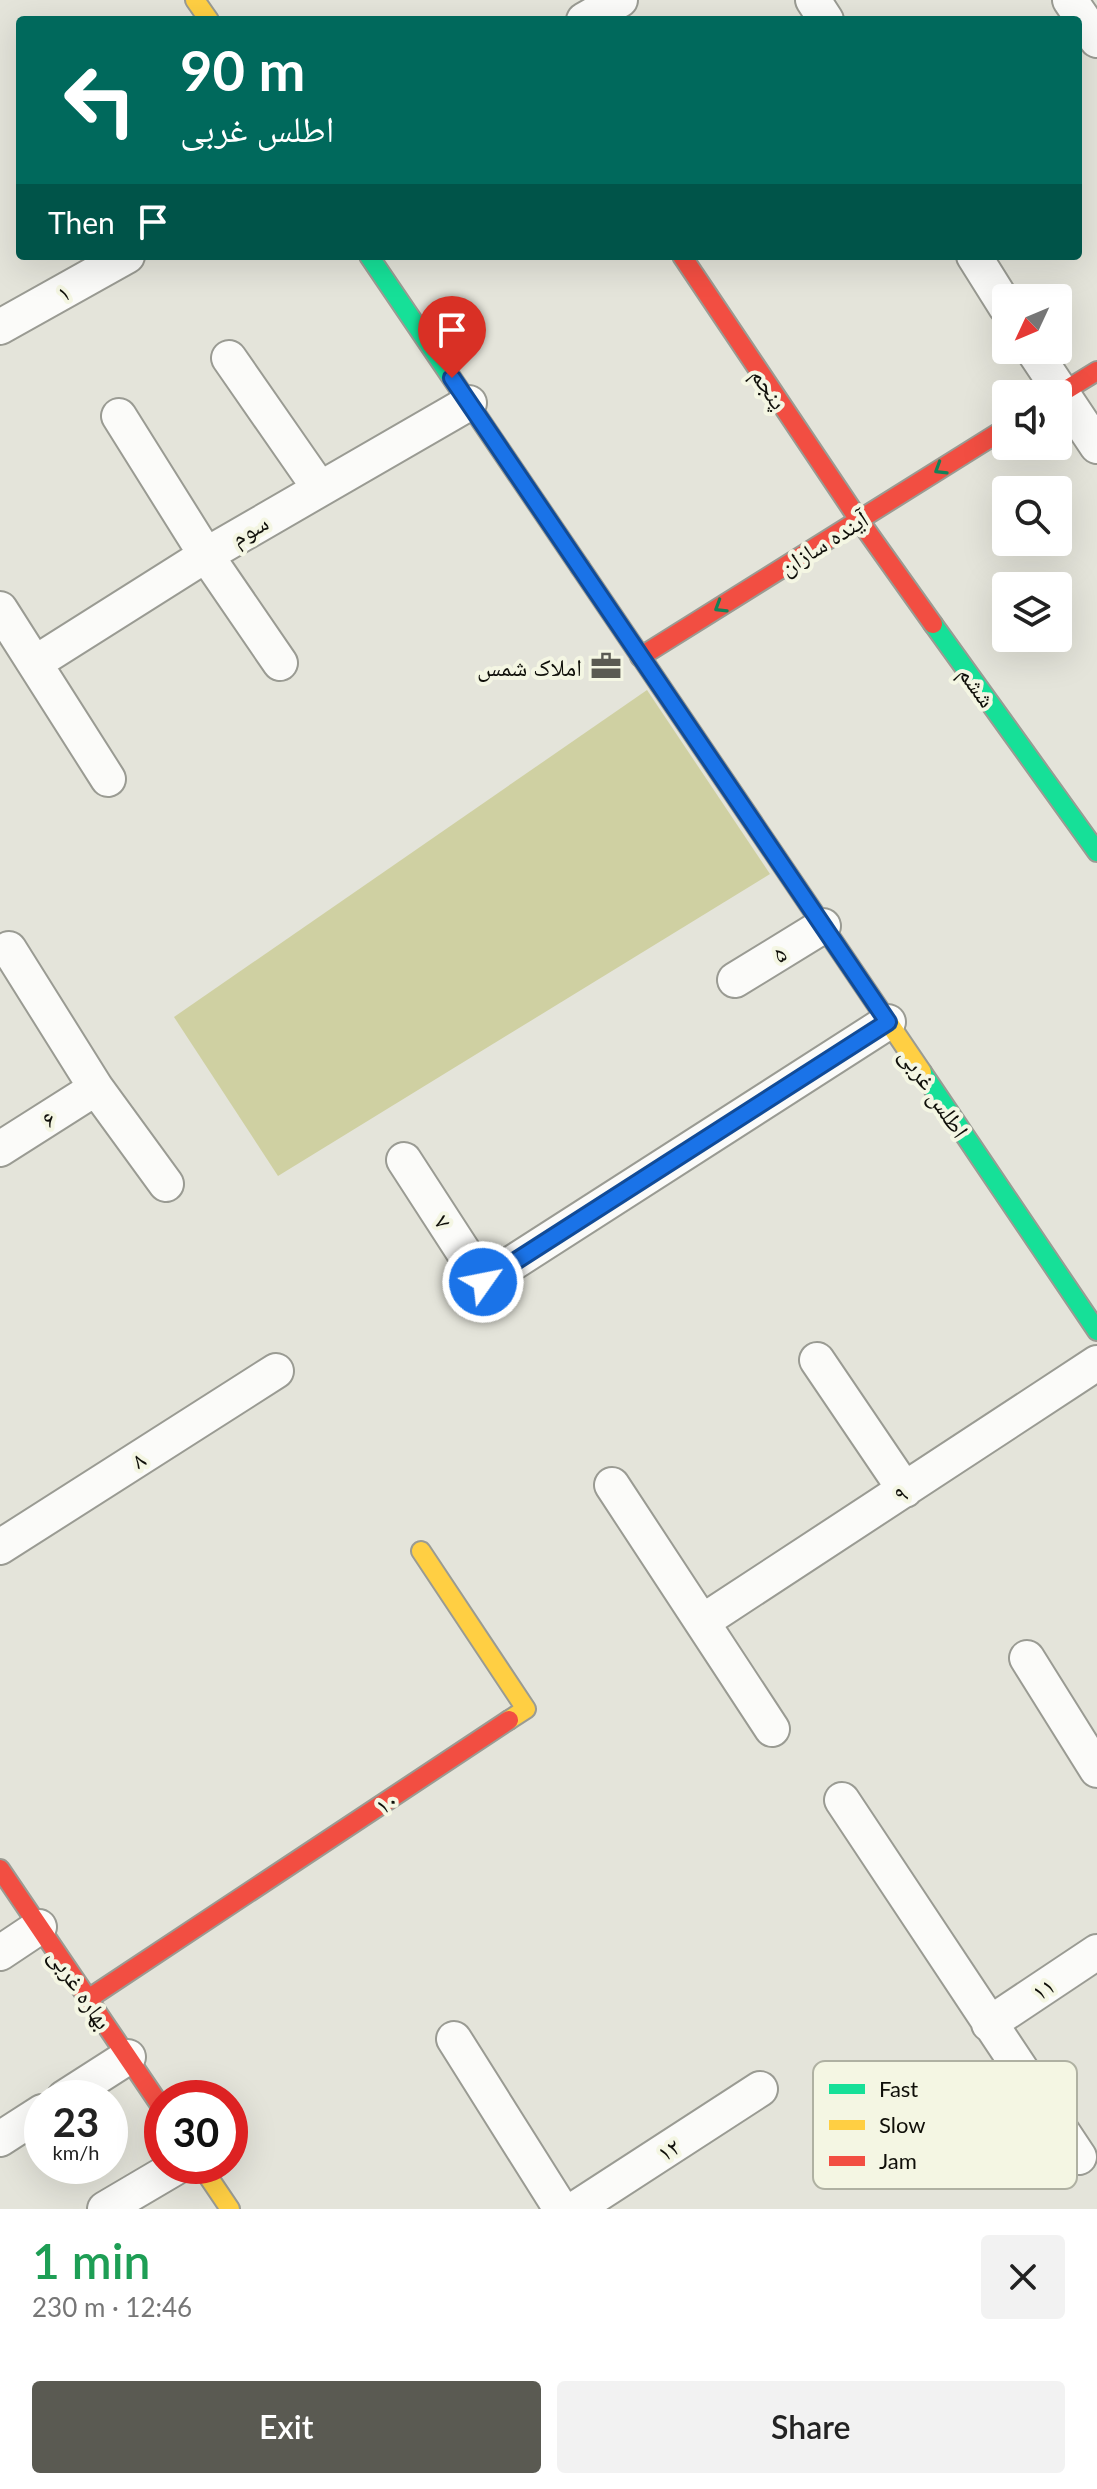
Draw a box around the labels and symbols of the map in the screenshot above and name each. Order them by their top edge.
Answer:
street label: ۱ [51,277,75,307]
north arrow [992,284,1072,364]
pin [418,296,486,378]
street label: پنجم [743,362,794,416]
one-way arrow [934,460,949,475]
street label: آینده سازان [773,503,874,581]
street label: سوم [225,507,275,554]
one-way arrow [714,598,729,613]
office icon: املاک شمس [589,649,623,683]
place label: املاک شمس [477,652,582,682]
street label: ششم [951,660,1003,714]
street label: ۵ [767,938,791,968]
street label: اطلس غربی [893,1041,976,1143]
street label: ۶ [36,1103,60,1133]
street label: ۷ [429,1209,459,1234]
position arrow [441,1240,525,1324]
street label: ۸ [126,1444,151,1474]
street label: ۹ [888,1478,912,1508]
street label: ۱۰ [369,1784,403,1820]
street label: بهاره غربی [42,1942,119,2035]
street label: ۱۱ [1026,1970,1060,2006]
legend [813,2061,1077,2189]
text: Fast [879,2075,918,2102]
speed limit sign: 30 [144,2080,248,2184]
text: Slow [879,2111,926,2138]
street label: ۱۲ [651,2131,685,2167]
text: Jam [879,2147,917,2174]

